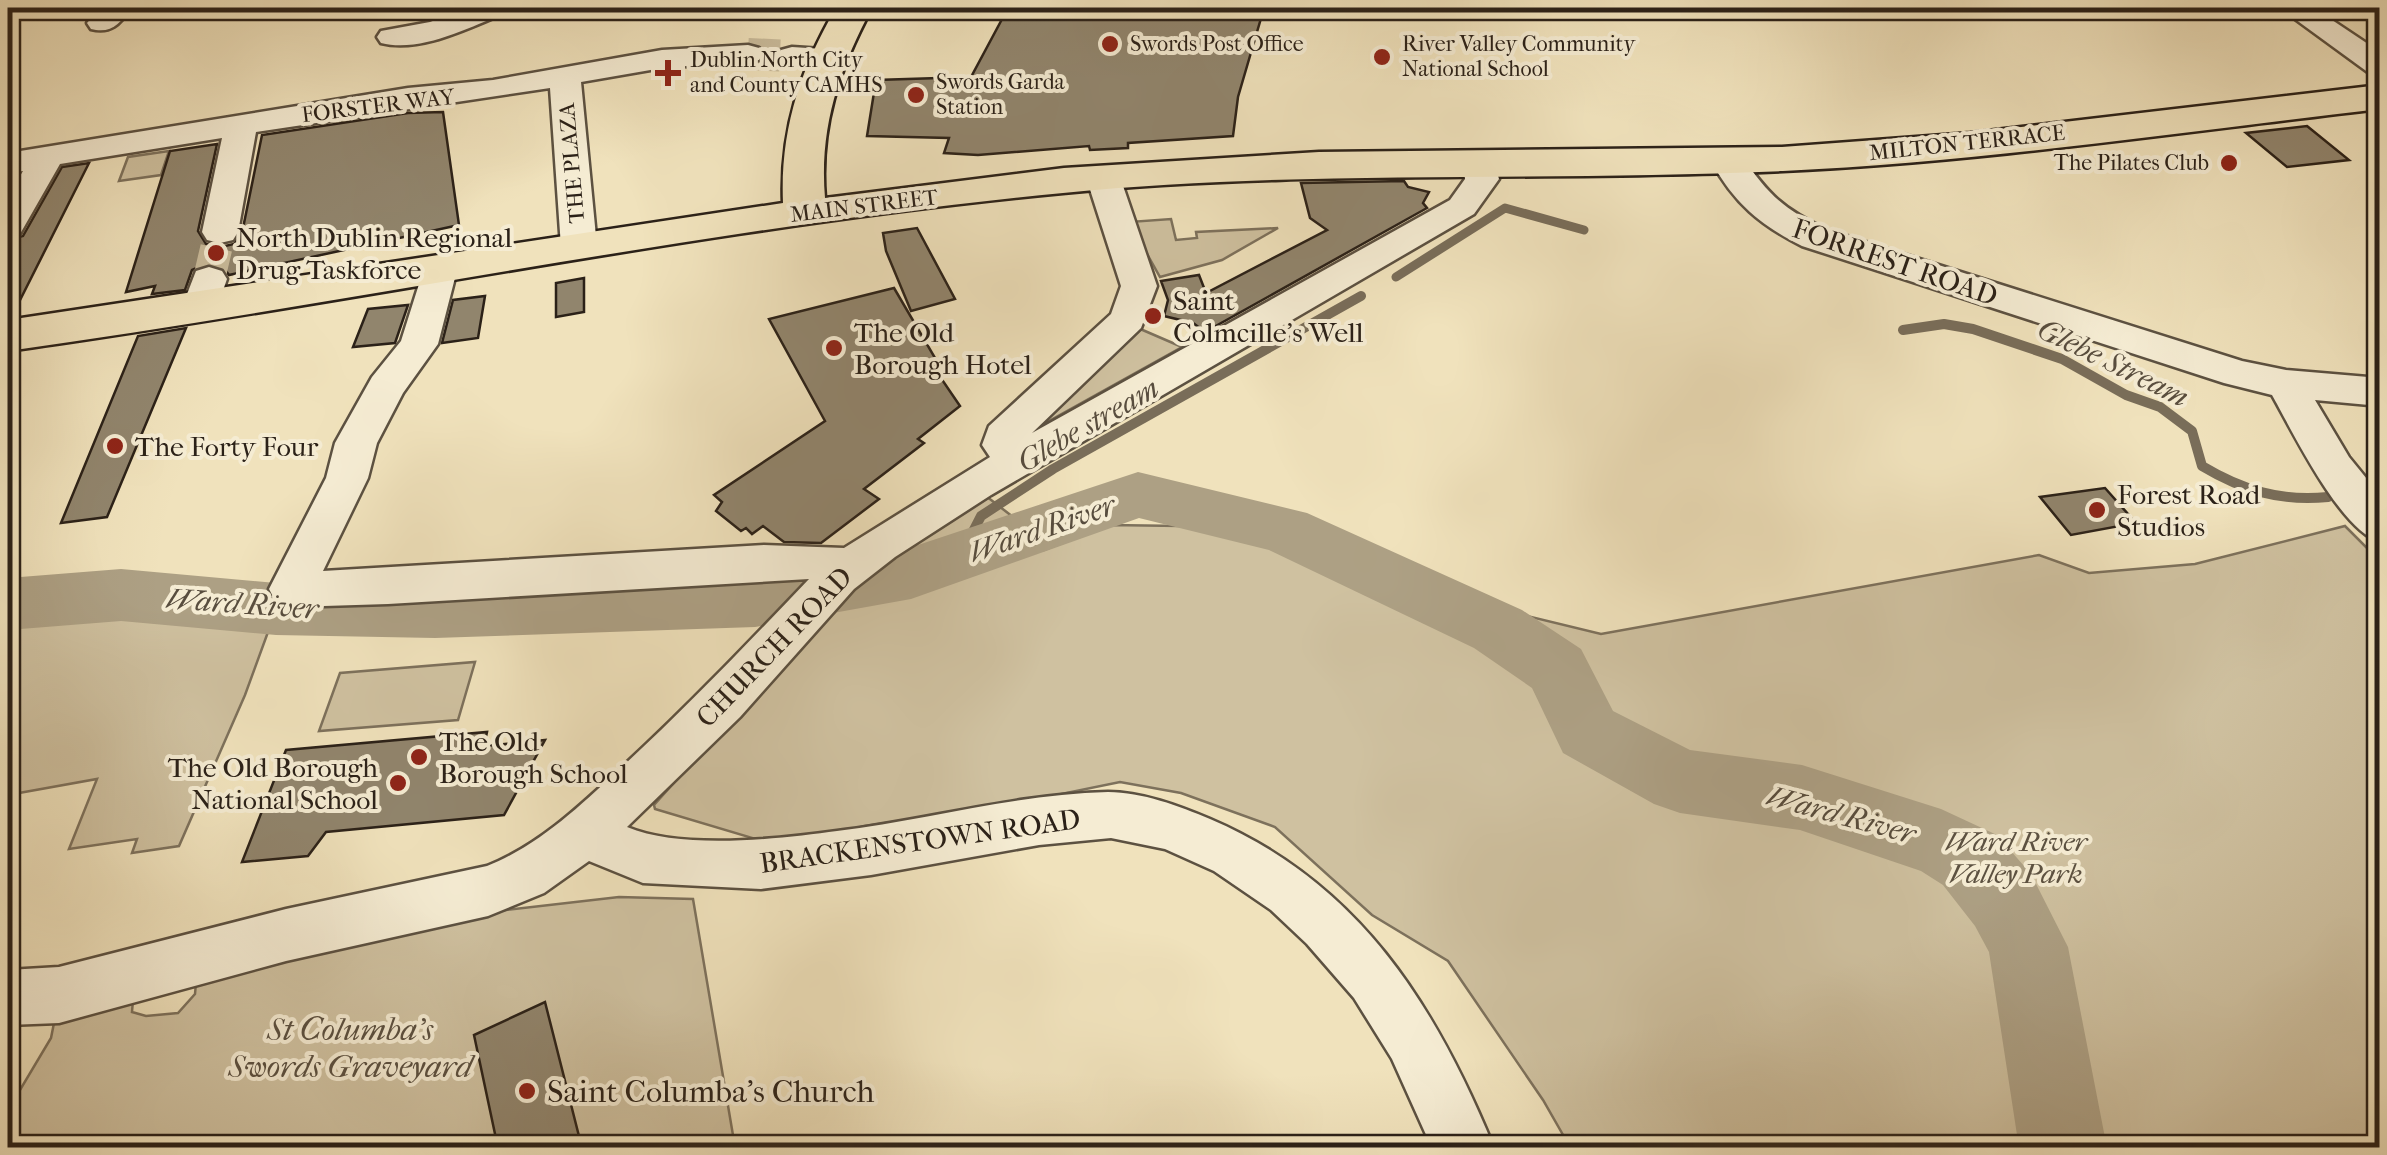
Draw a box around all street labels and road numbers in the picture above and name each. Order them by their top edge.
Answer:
street label: FORSTER WAY [300,84,457,128]
street label: THE PLAZA [554,101,590,224]
street label: MILTON TERRACE [1868,120,2066,166]
street label: MAIN STREET [789,184,940,228]
street label: FORREST ROAD [1788,211,2002,313]
street label: CHURCH ROAD [689,560,859,734]
street label: BRACKENSTOWN ROAD [758,802,1082,880]

